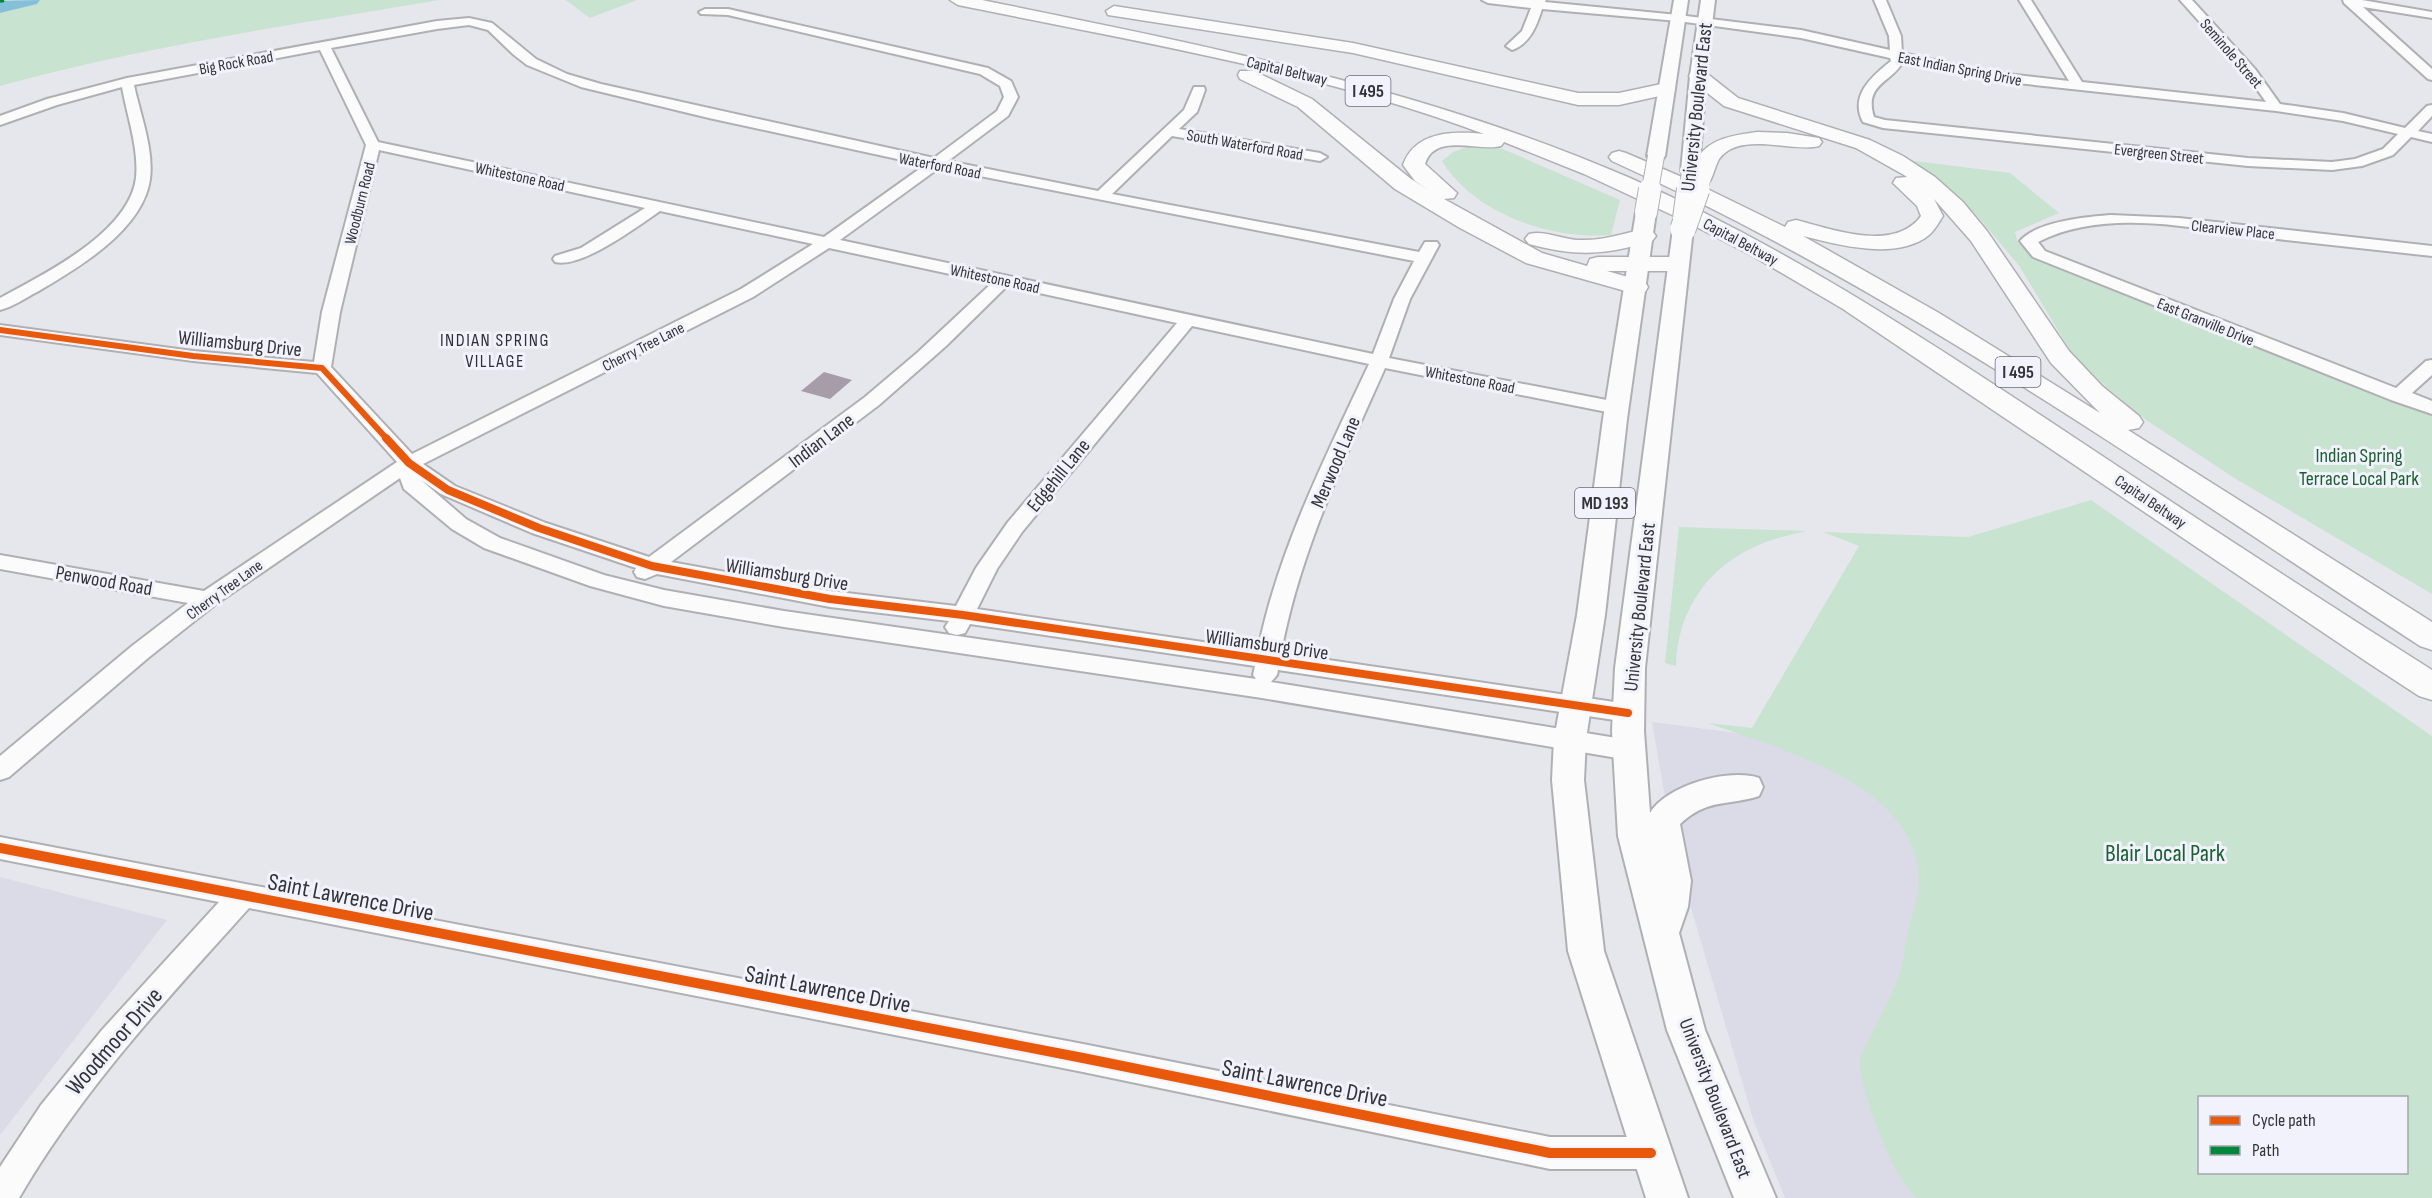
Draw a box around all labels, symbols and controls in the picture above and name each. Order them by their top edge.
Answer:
street label: Seminole Street [2196,15,2266,93]
street label: University Boulevard East [1676,22,1718,193]
street label: Big Rock Road [198,48,275,79]
street label: East Indian Spring Drive [1896,48,2023,91]
street label: Capital Beltway [1245,53,1329,90]
road number: I 495 [1346,76,1390,106]
street label: South Waterford Road [1185,126,1304,165]
street label: Evergreen Street [2113,140,2205,169]
street label: Waterford Road [897,149,982,184]
street label: Whitestone Road [473,159,566,196]
street label: Woodburn Road [341,160,380,246]
street label: Capital Beltway [1700,215,1781,270]
street label: Clearview Place [2190,217,2275,244]
street label: Whitestone Road [948,261,1041,298]
street label: East Granville Drive [2154,294,2257,350]
street label: Cherry Tree Lane [599,319,688,376]
street label: Williamsburg Drive [177,326,303,362]
district label: INDIAN SPRING VILLAGE [440,330,550,372]
road number: I 495 [1996,357,2040,387]
street label: Whitestone Road [1423,362,1516,398]
street label: Indian Lane [784,408,859,473]
street label: Merwood Lane [1306,413,1366,512]
street label: Edgehill Lane [1022,434,1095,517]
park label: Indian Spring Terrace Local Park [2299,444,2419,491]
street label: Capital Beltway [2111,471,2190,533]
road number: MD 193 [1575,488,1635,518]
street label: University Boulevard East [1619,522,1661,693]
street label: Williamsburg Drive [724,553,850,597]
street label: Cherry Tree Lane [183,556,267,624]
street label: Penwood Road [54,561,154,601]
street label: Williamsburg Drive [1204,624,1330,666]
park label: Blair Local Park [2105,839,2225,868]
street label: Saint Lawrence Drive [266,867,436,928]
street label: Saint Lawrence Drive [743,959,913,1020]
street label: Woodmoor Drive [60,982,169,1101]
street label: University Boulevard East [1674,1015,1757,1182]
street label: Saint Lawrence Drive [1220,1053,1390,1114]
legend [2198,1096,2408,1174]
text: Cycle path [2252,1110,2316,1131]
text: Path [2252,1140,2280,1161]

